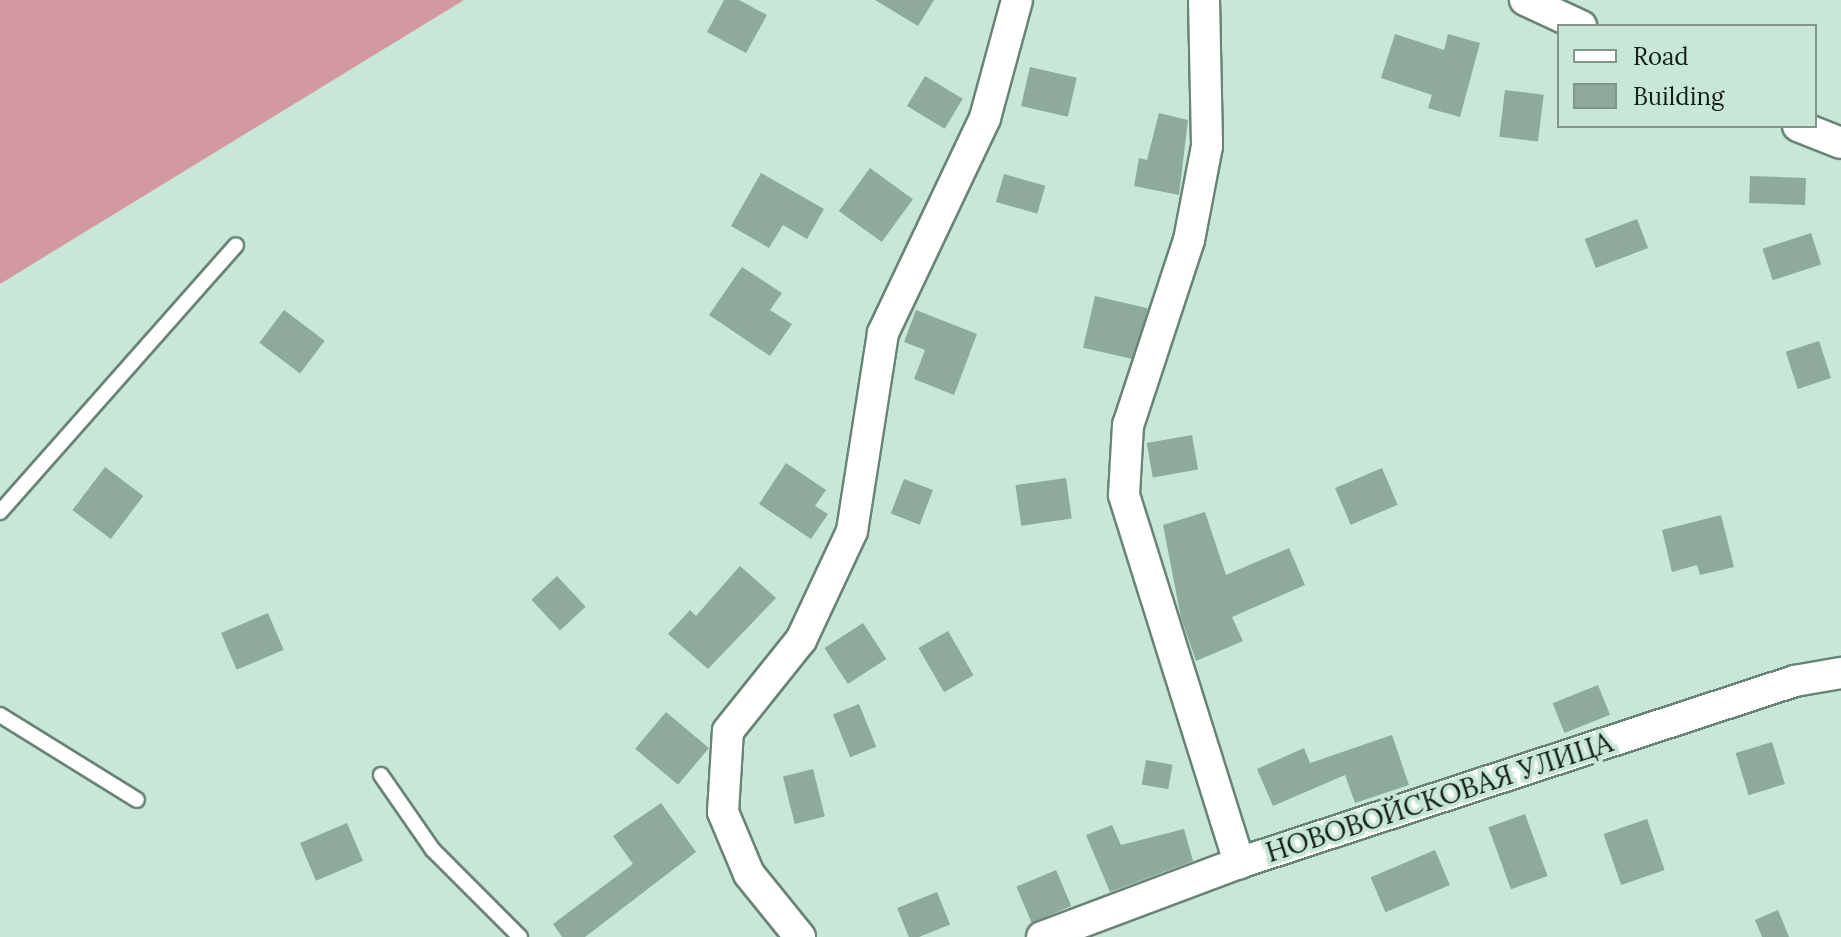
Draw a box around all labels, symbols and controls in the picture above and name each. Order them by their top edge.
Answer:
legend [1557,24,1817,128]
text: Road [1633,41,1689,72]
text: Building [1633,81,1724,112]
street label: НОВОВОЙСКОВАЯ УЛИЦА [1261,725,1617,869]

